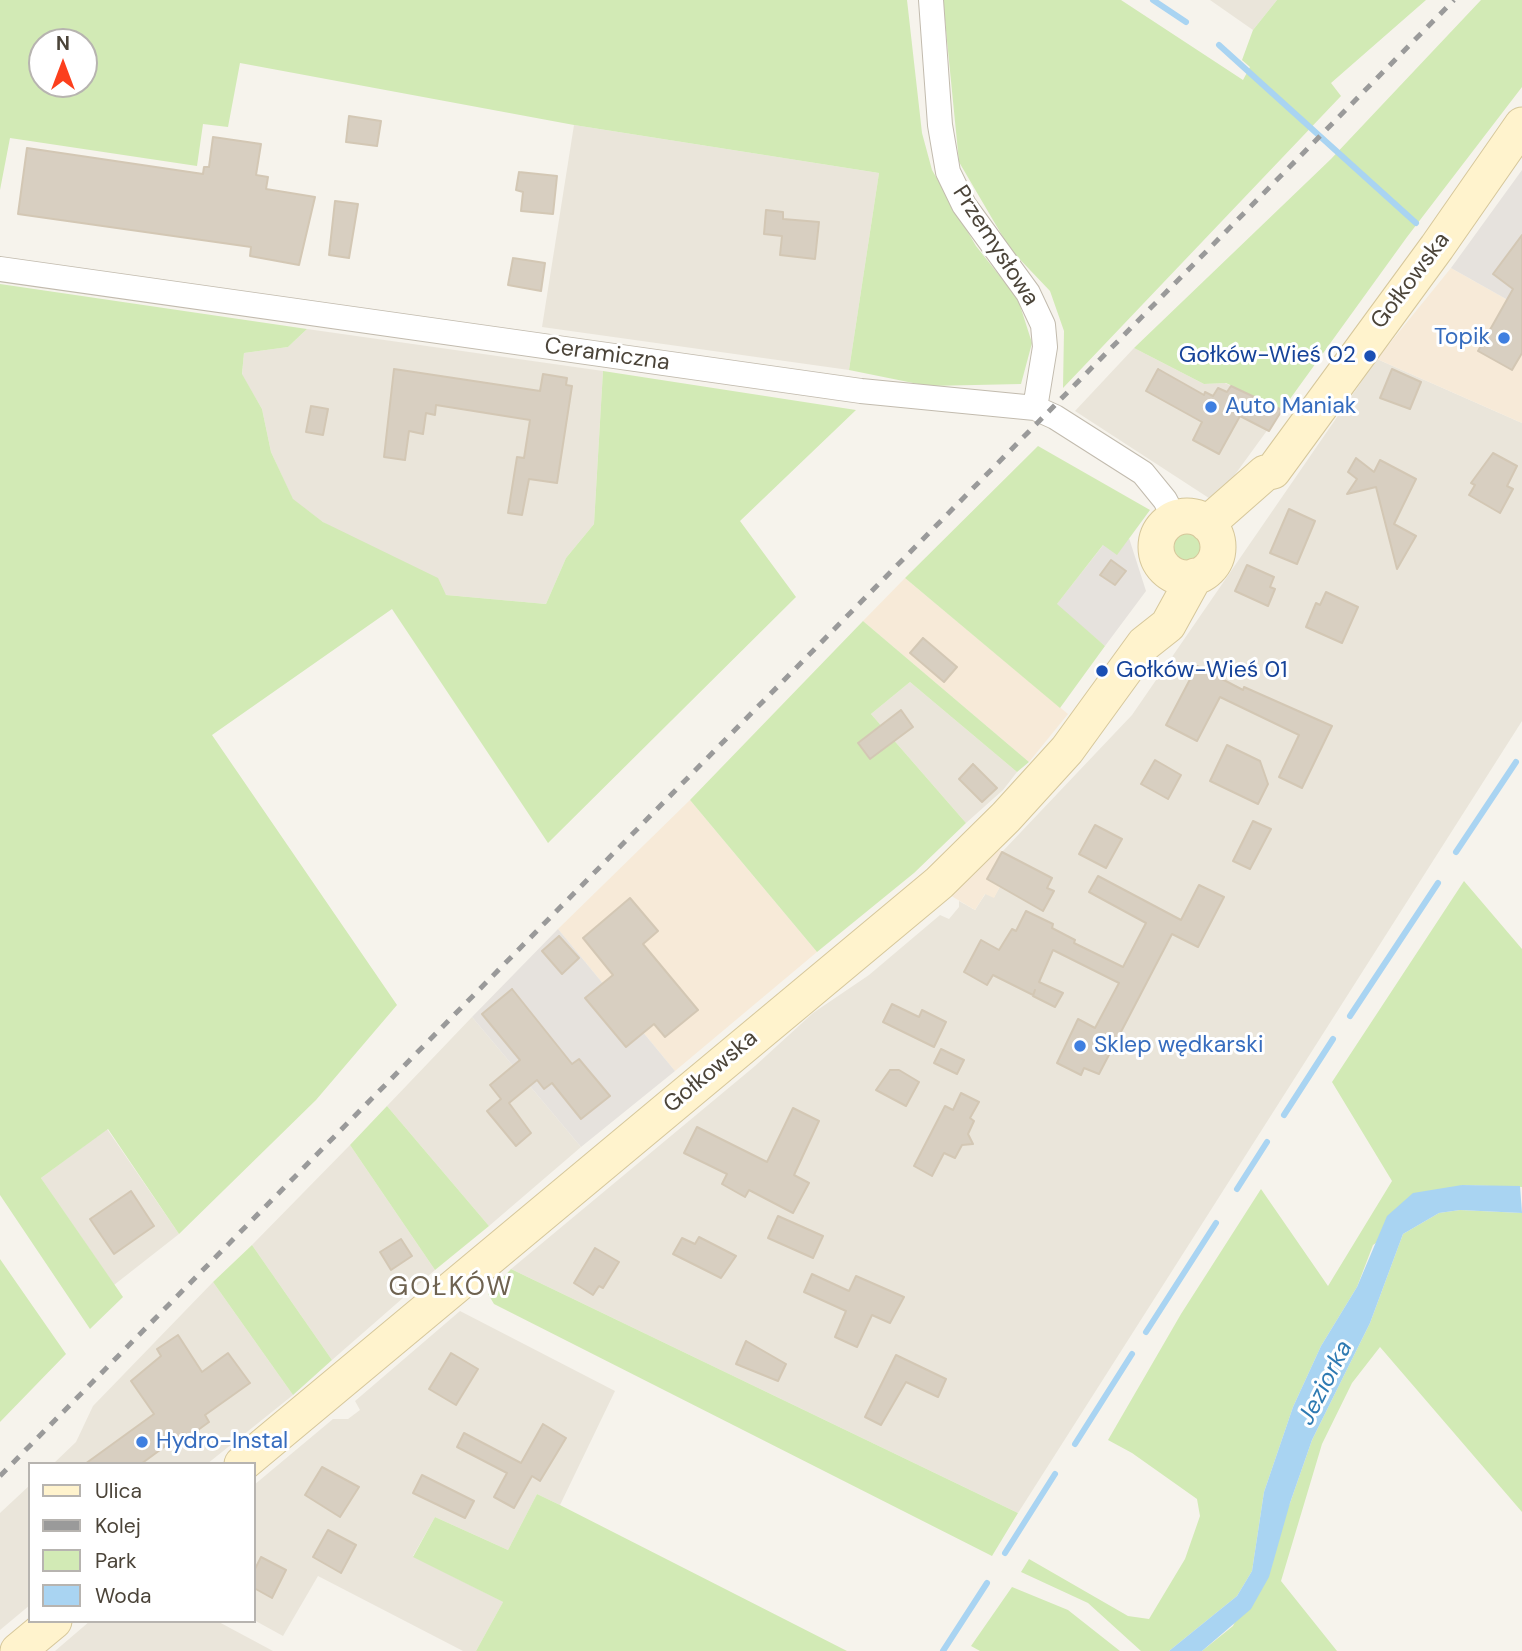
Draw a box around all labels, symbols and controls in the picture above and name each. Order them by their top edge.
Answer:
north arrow [28,28,98,98]
text: N [56,31,70,56]
street label: Przemysłowa [946,181,1044,311]
street label: Gołkowska [1366,227,1456,335]
place label: Topik [1434,324,1490,352]
marker: Topik [1496,330,1512,346]
street label: Ceramiczna [543,333,671,377]
place label: Gołków-Wieś 02 [1179,342,1356,370]
marker: Gołków-Wieś 02 [1362,348,1378,364]
place label: Auto Maniak [1225,393,1356,421]
marker: Auto Maniak [1203,399,1219,415]
place label: Gołków-Wieś 01 [1116,657,1287,685]
marker: Gołków-Wieś 01 [1094,663,1110,679]
street label: Gołkowska [658,1025,764,1119]
place label: Sklep wędkarski [1094,1032,1263,1060]
marker: Sklep wędkarski [1072,1038,1088,1054]
district label: GOŁKÓW [389,1272,513,1304]
water label: Jeziorka [1293,1336,1359,1430]
place label: Hydro-Instal [156,1428,288,1456]
marker: Hydro-Instal [134,1434,150,1450]
legend [28,1462,256,1623]
text: Ulica [95,1477,142,1505]
text: Kolej [95,1512,141,1540]
text: Park [95,1547,136,1575]
text: Woda [95,1582,151,1610]

